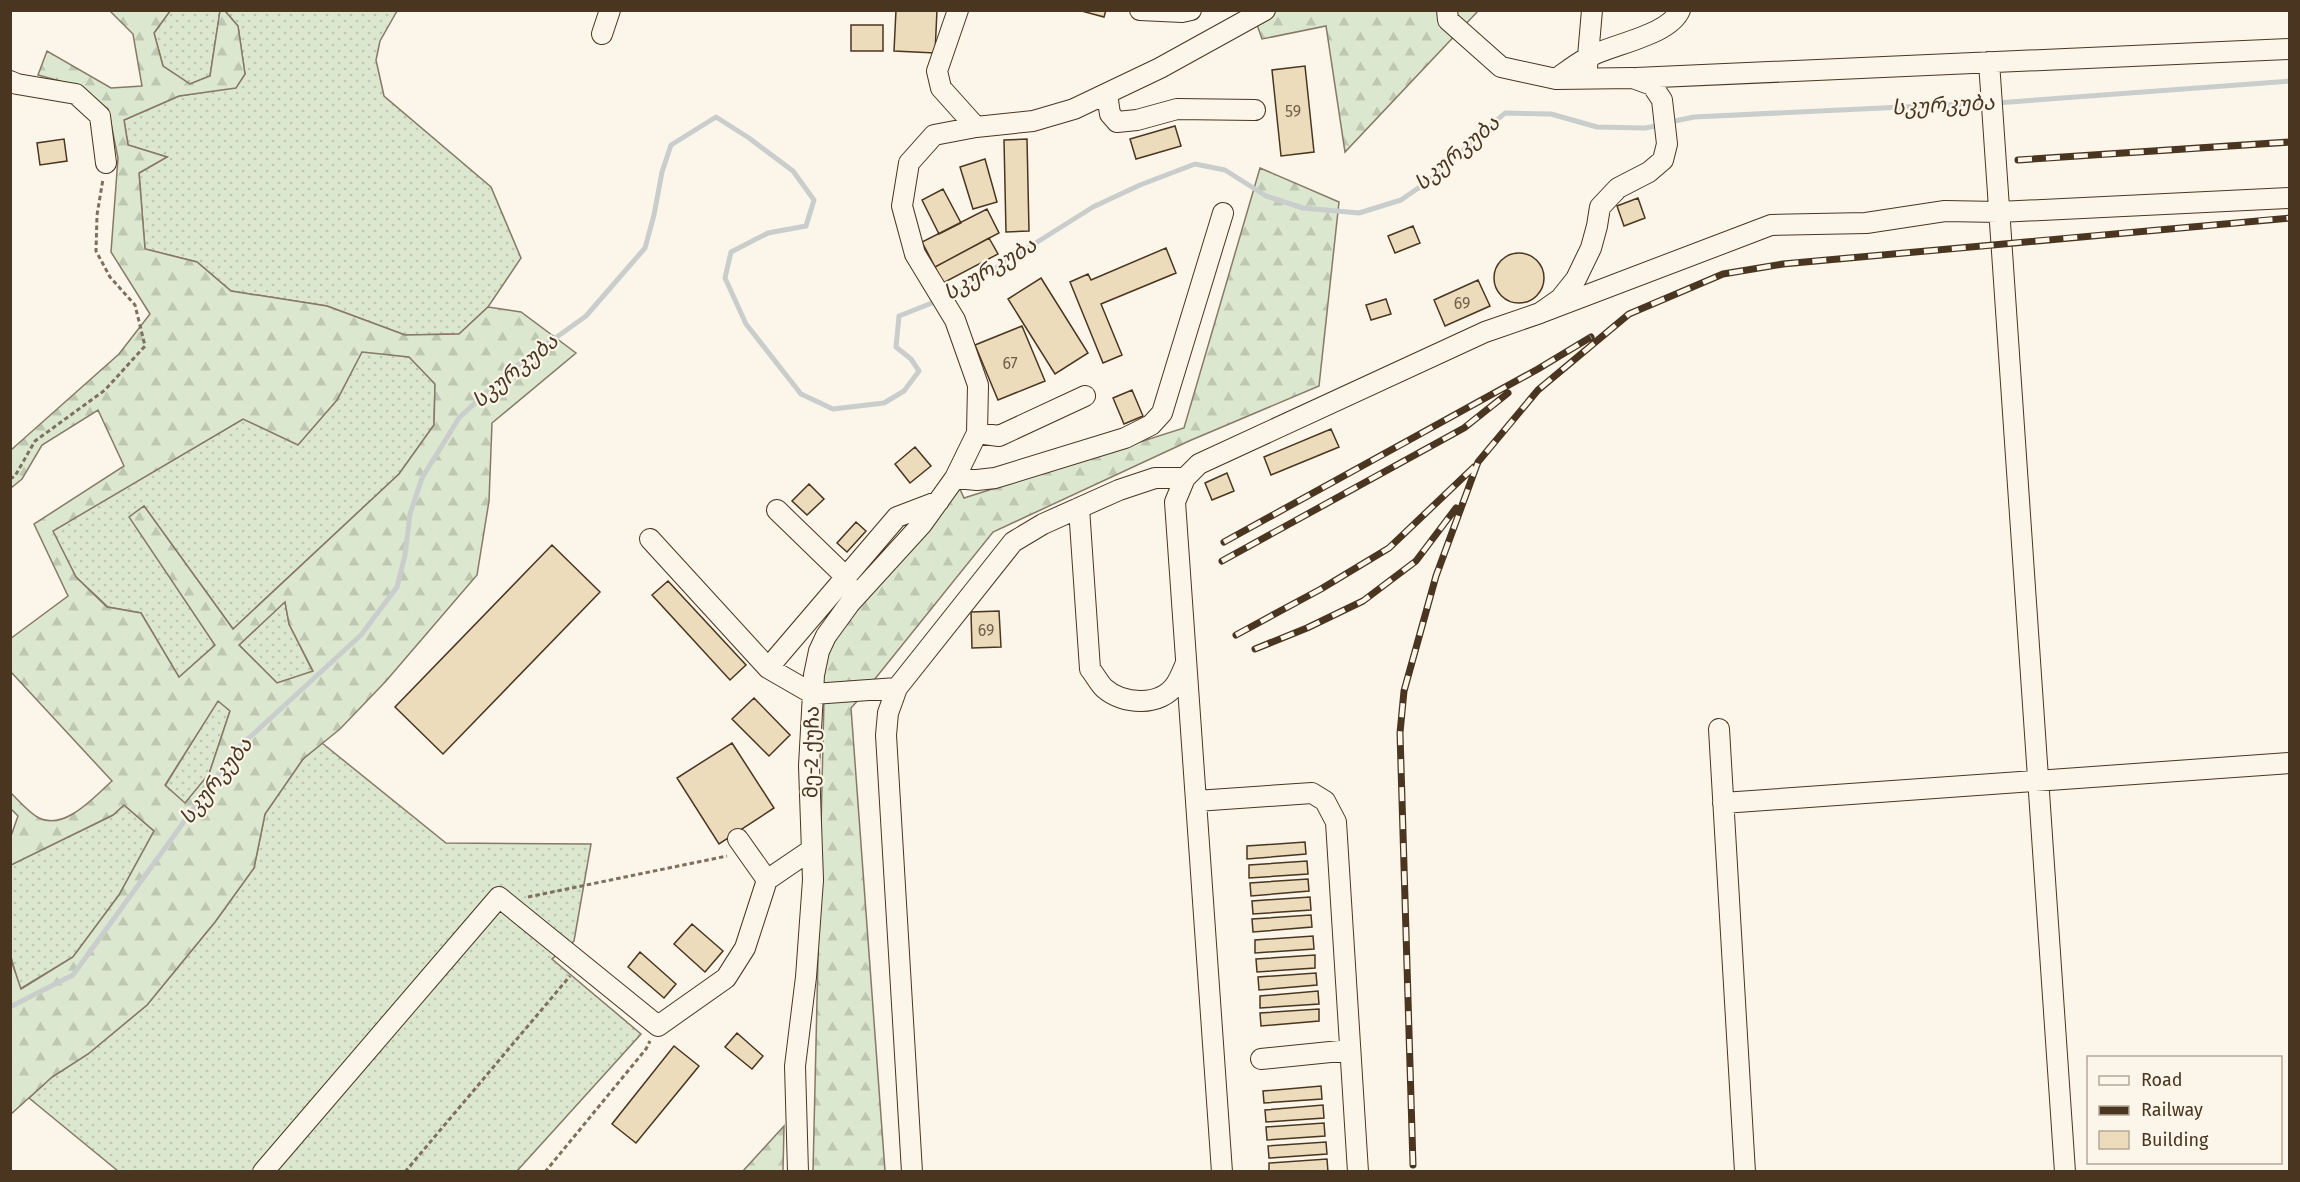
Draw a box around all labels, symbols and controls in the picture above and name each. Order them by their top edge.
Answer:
water label: სკურკუბა [1891,89,1996,121]
house number: 59 [1285,102,1301,121]
water label: სკურკუბა [1409,110,1505,196]
water label: სკურკუბა [939,232,1041,306]
house number: 69 [1454,294,1470,313]
water label: სკურკუბა [467,328,564,413]
house number: 67 [1002,354,1018,373]
house number: 69 [978,621,994,640]
street label: მე-2 ქუჩა [798,706,824,798]
water label: სკურკუბა [174,732,258,830]
legend [2087,1056,2282,1164]
text: Road [2141,1069,2183,1091]
text: Railway [2141,1099,2203,1121]
text: Building [2141,1129,2209,1151]

